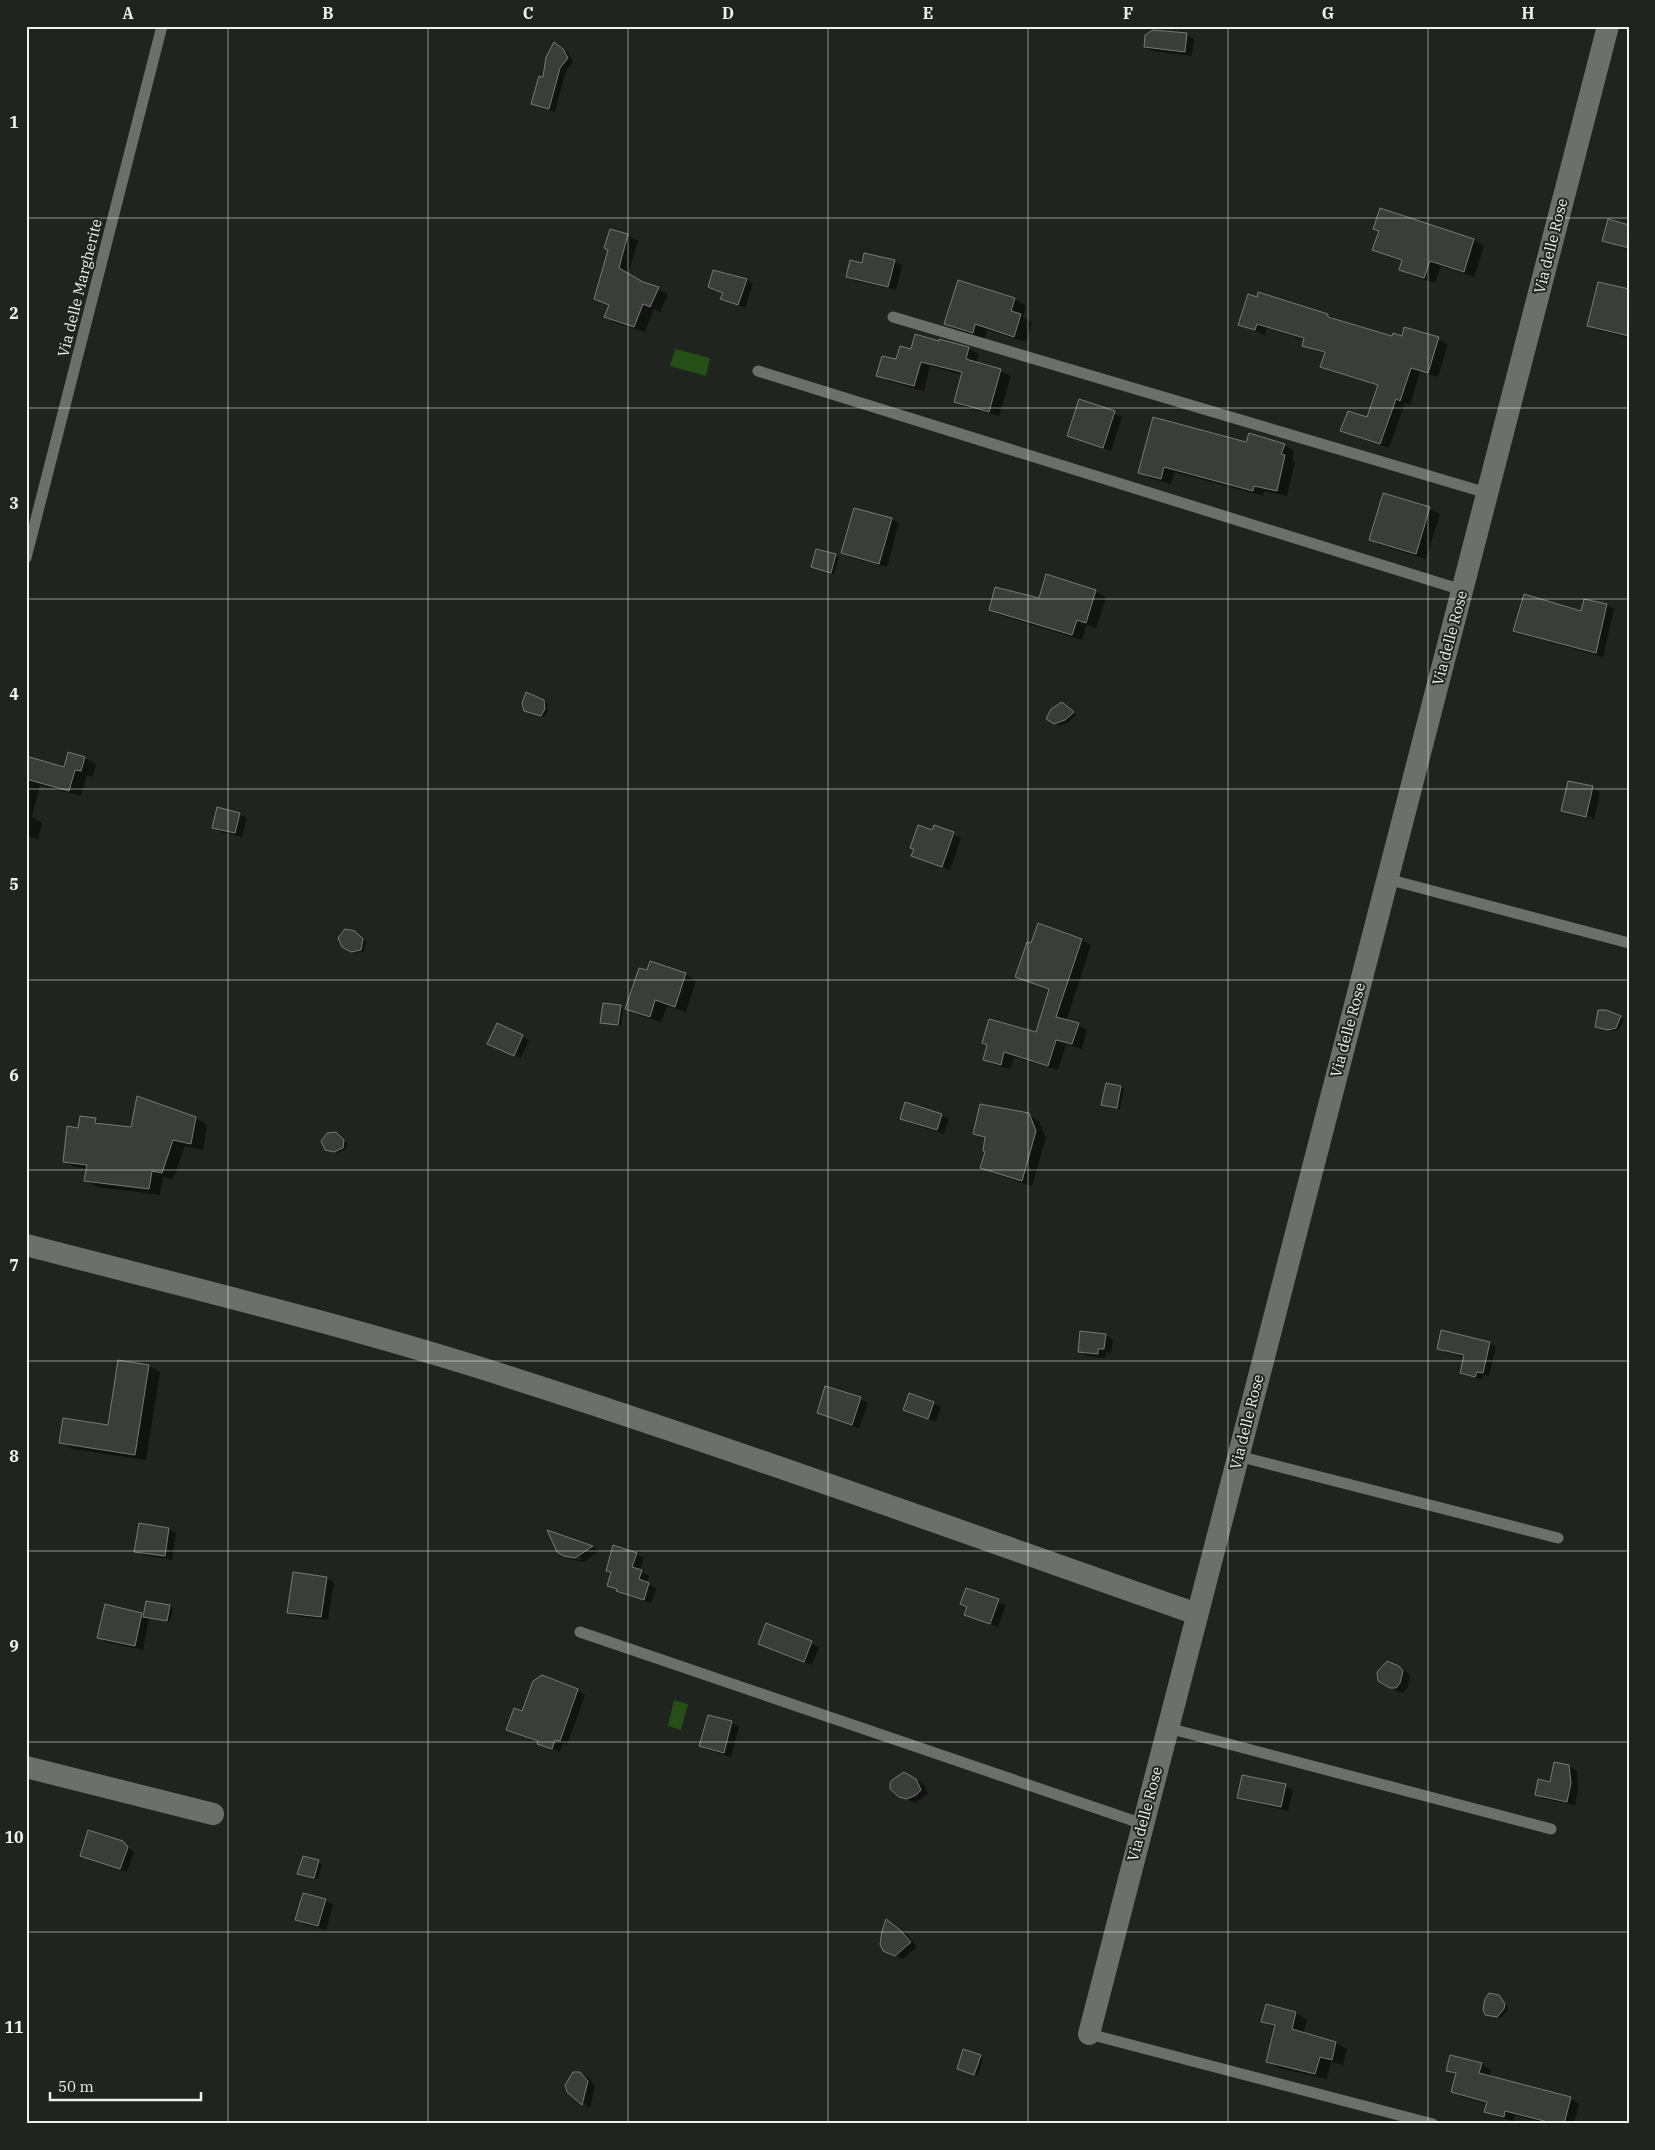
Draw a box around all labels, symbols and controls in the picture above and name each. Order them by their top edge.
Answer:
text: A [122,3,134,23]
text: B [322,3,334,23]
text: C [523,3,533,23]
text: D [722,3,734,23]
text: E [923,3,933,23]
text: F [1123,3,1133,23]
text: G [1322,3,1334,23]
text: H [1522,3,1535,23]
text: 1 [9,112,19,132]
street label: Via delle Rose [1530,196,1572,295]
street label: Via delle Margherite [53,217,106,359]
text: 2 [9,303,19,323]
text: 3 [9,493,19,513]
street label: Via delle Rose [1428,588,1471,687]
text: 4 [9,684,19,704]
text: 5 [9,874,19,894]
street label: Via delle Rose [1326,980,1369,1079]
text: 6 [9,1065,19,1085]
text: 7 [9,1255,19,1275]
street label: Via delle Rose [1226,1372,1268,1471]
text: 8 [9,1446,19,1466]
text: 9 [9,1636,19,1656]
street label: Via delle Rose [1123,1764,1166,1863]
text: 10 [4,1827,24,1847]
text: 11 [4,2017,24,2037]
scale bar [50,2070,201,2102]
text: 50 m [58,2077,94,2096]

